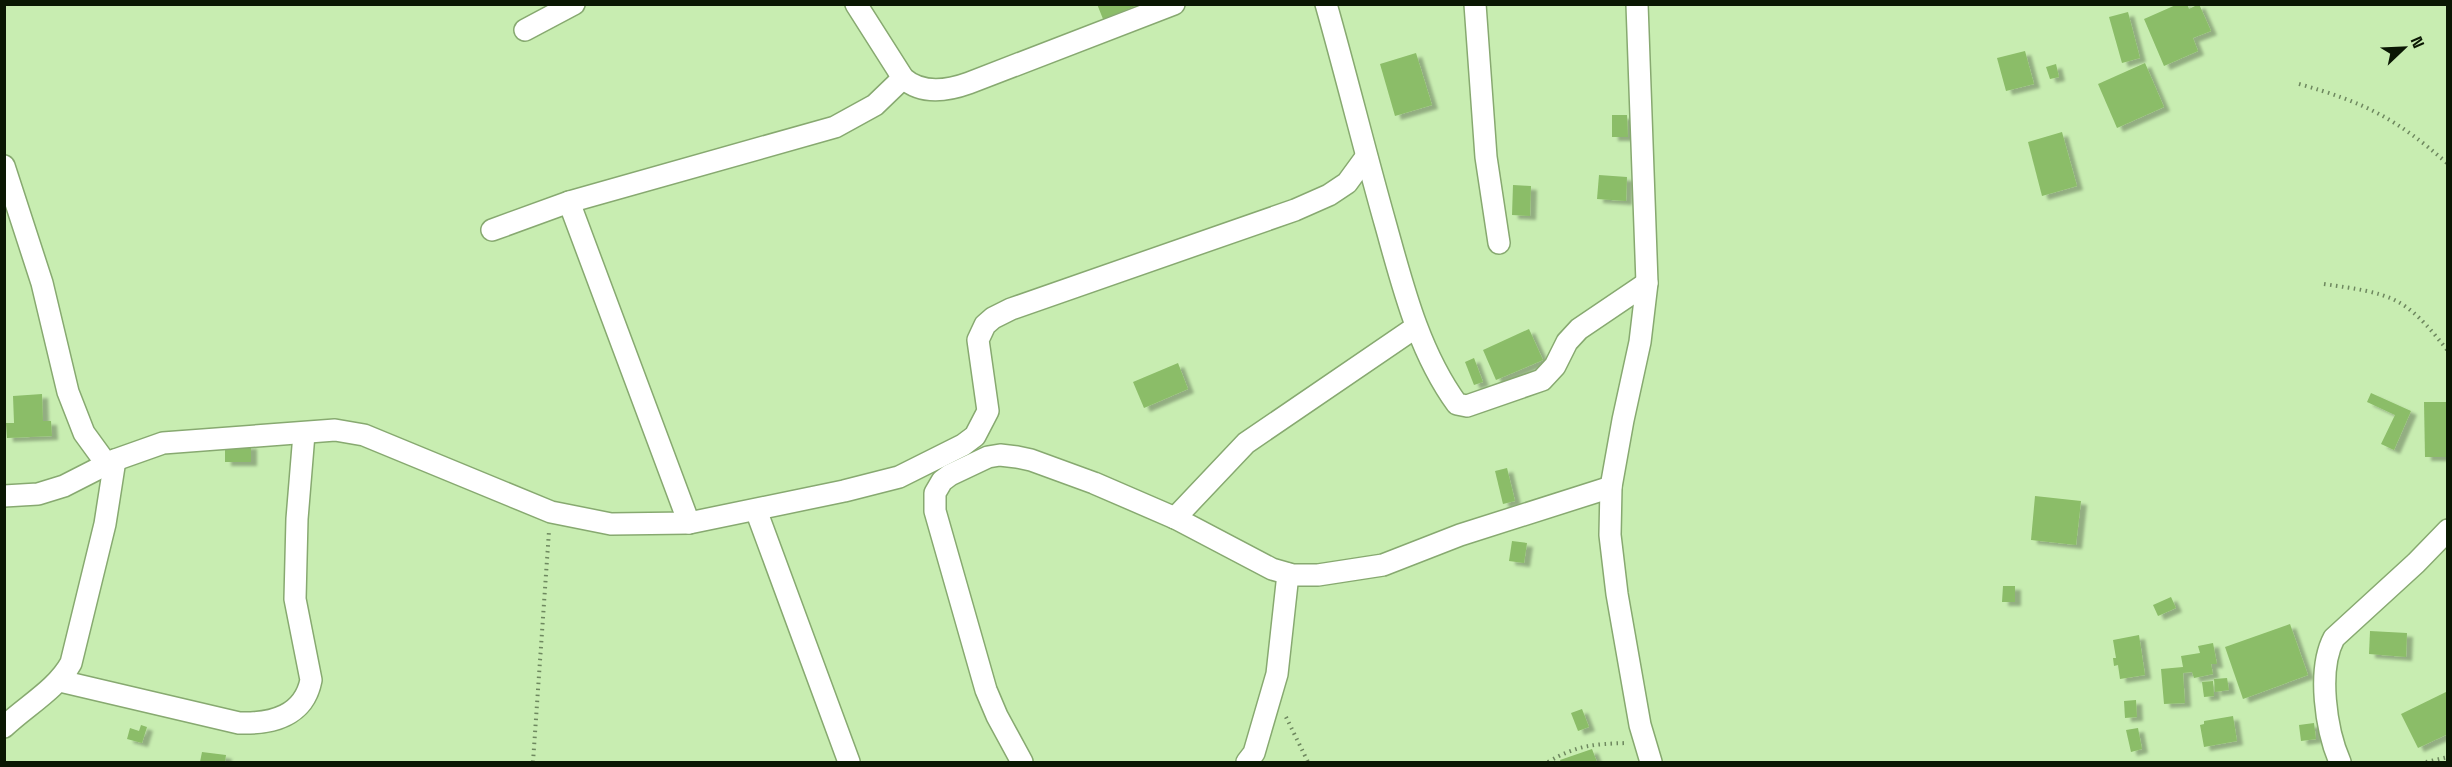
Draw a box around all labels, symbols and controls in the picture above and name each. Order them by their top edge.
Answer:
north arrow [2374,18,2434,78]
text: N [2406,33,2429,51]

